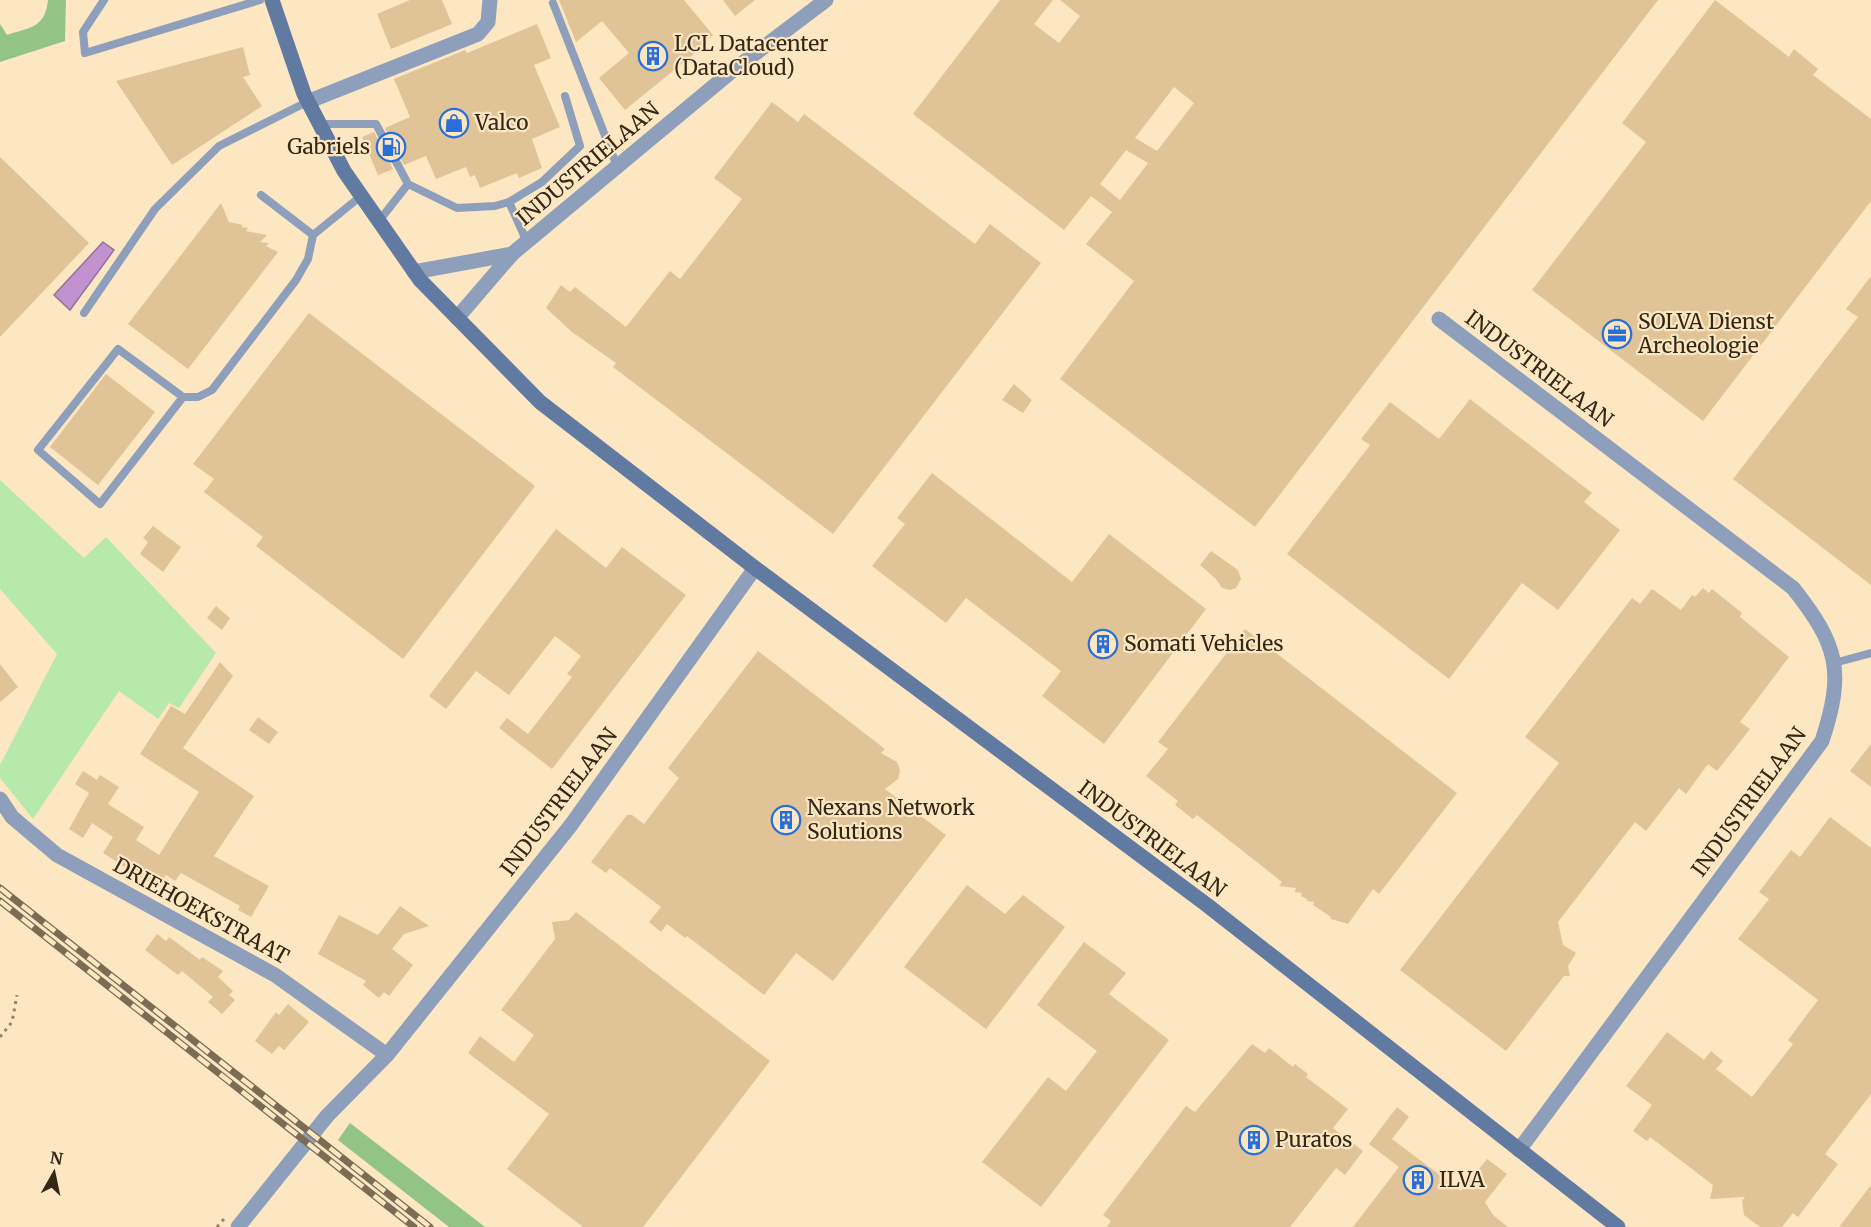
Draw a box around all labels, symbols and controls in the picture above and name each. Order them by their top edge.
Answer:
place label: LCL Datacenter (DataCloud) [674,30,829,81]
building icon: LCL Datacenter (DataCloud) [637,40,669,72]
street label: INDUSTRIELAAN [511,96,665,231]
shop icon: Valco [438,107,470,139]
place label: Valco [474,109,528,136]
fuel station icon: Gabriels [375,131,407,163]
place label: Gabriels [287,133,370,160]
street label: INDUSTRIELAAN [1460,304,1619,433]
place label: SOLVA Dienst Archeologie [1637,308,1774,359]
office icon: SOLVA Dienst Archeologie [1601,318,1633,350]
building icon: Somati Vehicles [1087,628,1119,660]
place label: Somati Vehicles [1124,630,1284,657]
street label: INDUSTRIELAAN [494,722,623,881]
street label: INDUSTRIELAAN [1685,722,1812,882]
street label: INDUSTRIELAAN [1073,774,1232,903]
place label: Nexans Network Solutions [807,794,975,845]
building icon: Nexans Network Solutions [770,804,802,836]
street label: DRIEHOEKSTRAAT [109,851,294,970]
building icon: Puratos [1238,1124,1270,1156]
place label: Puratos [1275,1126,1352,1153]
north arrow [24,1143,84,1203]
text: N [49,1147,65,1169]
building icon: ILVA [1402,1164,1434,1196]
place label: ILVA [1439,1166,1485,1193]

